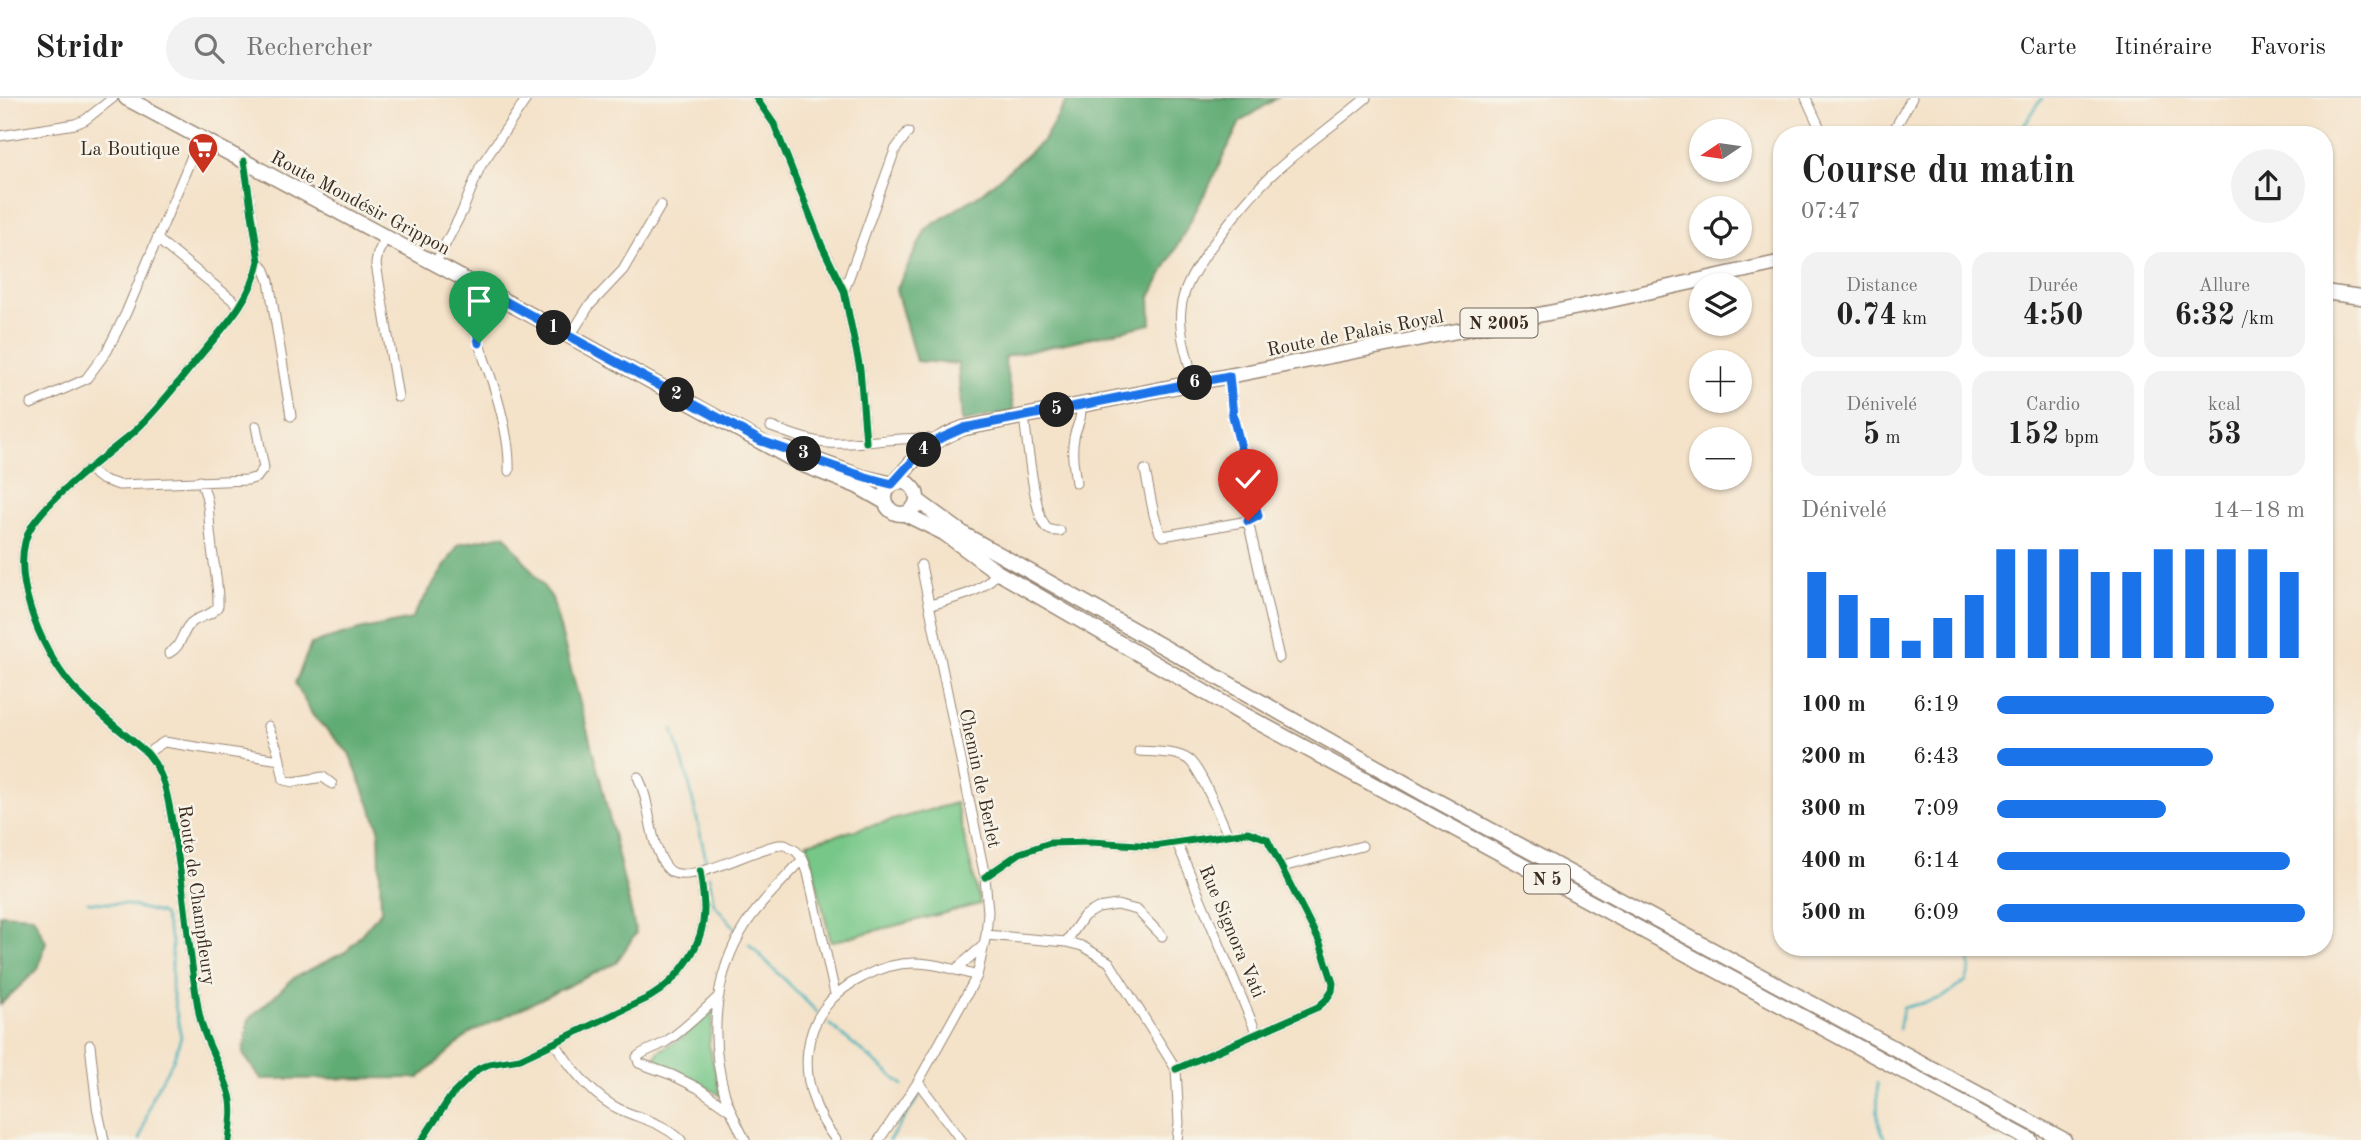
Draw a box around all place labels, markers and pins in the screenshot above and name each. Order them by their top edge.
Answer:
supermarket icon: La Boutique [186,131,220,175]
place label: La Boutique [80,141,180,160]
pin [449,271,509,343]
pin: 1 [536,310,572,345]
pin: 6 [1178,366,1212,400]
pin: 2 [660,378,694,412]
pin: 5 [1040,392,1074,428]
pin: 4 [906,432,942,468]
pin: 3 [786,436,822,472]
pin [1218,449,1278,521]

